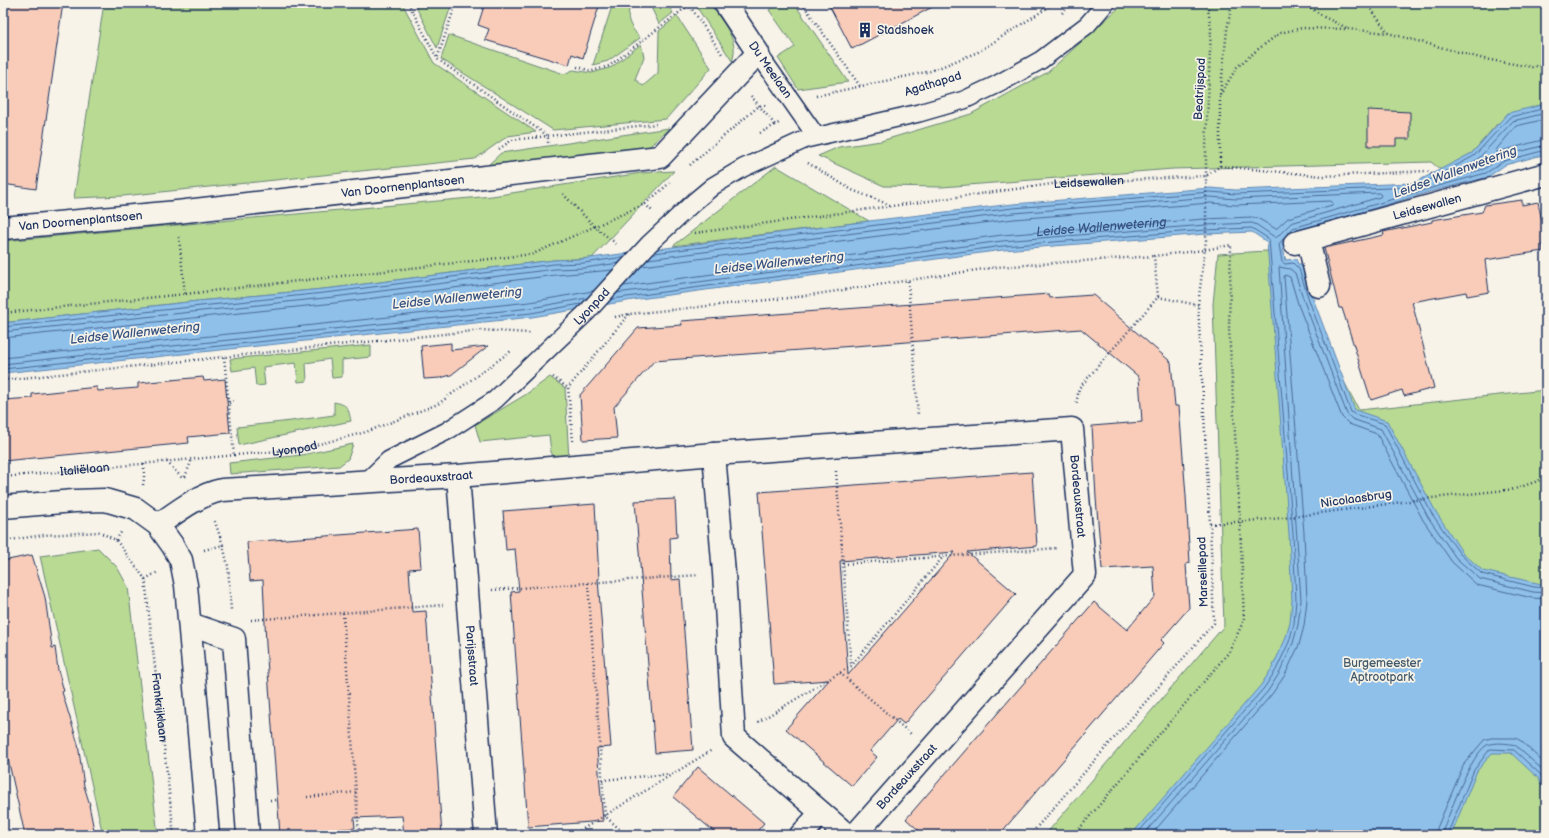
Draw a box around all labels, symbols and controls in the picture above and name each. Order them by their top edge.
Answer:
building icon: Stadshoek [856,21,874,39]
place label: Stadshoek [877,23,934,38]
street label: Du Meelaan [745,39,795,102]
street label: Beatrijspad [1191,57,1209,121]
street label: Agathapad [903,68,963,100]
water label: Leidse Wallenwetering [1391,142,1520,202]
street label: Van Doornenplantsoen [340,172,465,201]
street label: Leidsewallen [1053,173,1124,191]
street label: Leidsewallen [1391,190,1463,223]
street label: Van Doornenplantsoen [18,208,143,234]
water label: Leidse Wallenwetering [1035,214,1168,240]
water label: Leidse Wallenwetering [713,248,845,278]
water label: Leidse Wallenwetering [391,283,523,313]
street label: Lyonpad [571,285,613,328]
water label: Leidse Wallenwetering [69,318,201,348]
street label: Lyonpad [271,437,319,459]
street label: Bordeauxstraat [1067,454,1089,538]
street label: Italiëlaan [59,459,110,479]
street label: Bordeauxstraat [389,467,474,488]
street label: Nicolaasbrug [1319,487,1393,511]
street label: Marseillepad [1194,536,1212,607]
street label: Parijsstraat [462,625,482,687]
park label: Burgemeester Aptrootpark [1343,656,1422,685]
street label: Frankrijklaan [148,672,171,743]
street label: Bordeauxstraat [874,741,941,813]

